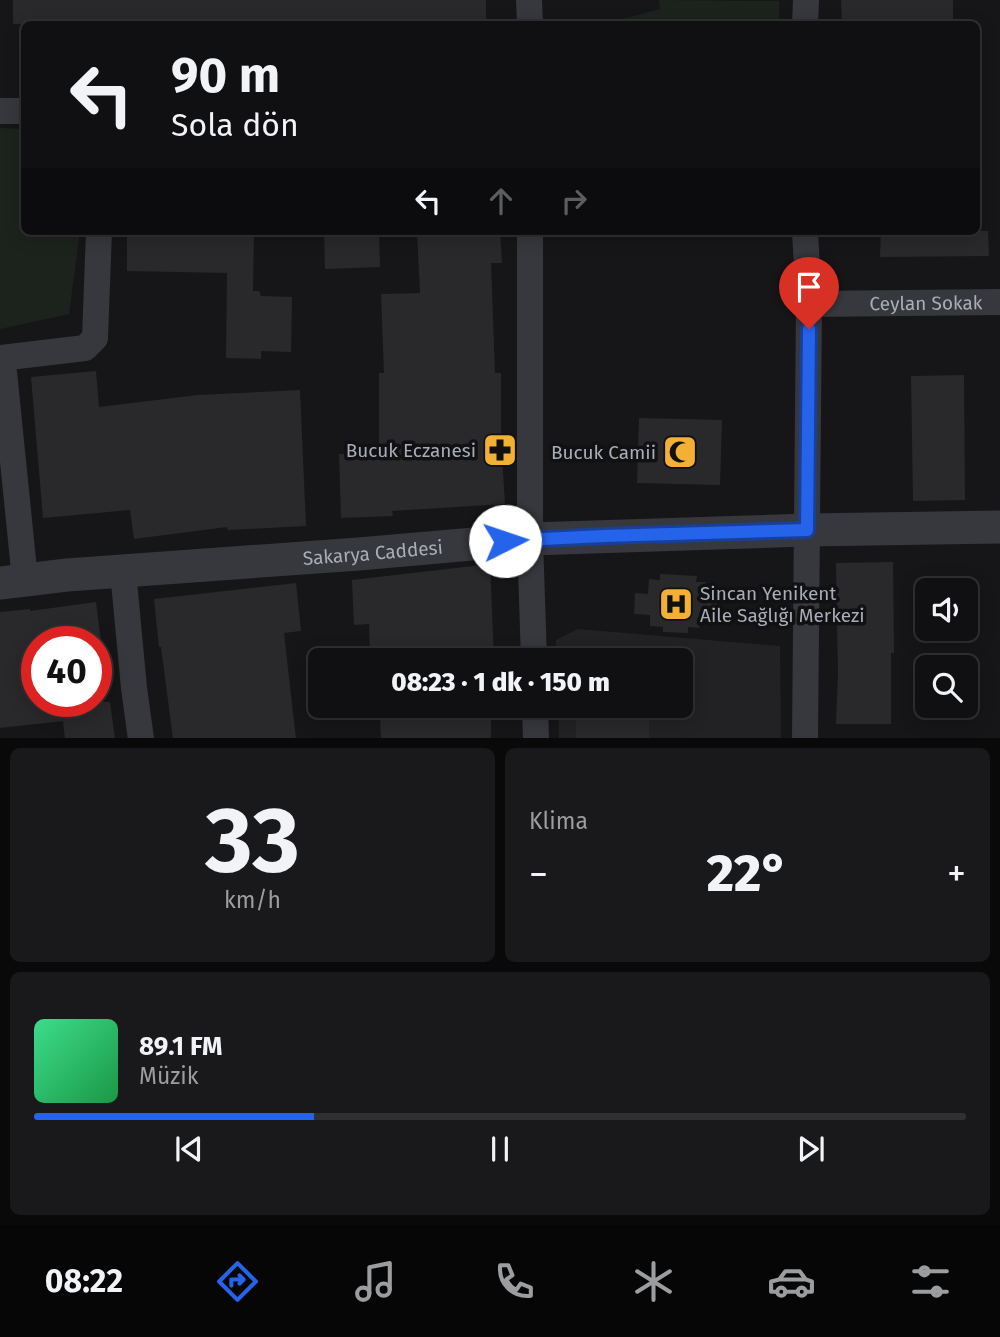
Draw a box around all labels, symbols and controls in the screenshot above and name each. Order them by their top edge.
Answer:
text: 90 m [171,46,280,105]
icon: left [56,49,147,140]
text: Sola dön [171,106,299,144]
icon: left [409,182,447,220]
icon: ahead [482,182,520,220]
icon: right [555,182,593,220]
pin [779,257,839,329]
icon: arrive [790,268,828,306]
street label: Ceylan Sokak [869,291,983,315]
pharmacy icon: Bucuk Eczanesi [481,431,519,469]
mosque icon: Bucuk Camii [661,433,699,471]
place label: Bucuk Eczanesi [346,439,476,462]
place label: Bucuk Camii [551,441,656,464]
position arrow [468,504,542,578]
street label: Sakarya Caddesi [302,535,444,570]
map controls [915,578,978,718]
button: sound [915,578,978,641]
place label: Sincan Yenikent Aile Sağlığı Merkezi [700,582,865,627]
hospital icon: Sincan Yenikent Aile Sağlığı Merkezi [657,585,695,623]
speed limit sign: 40 [21,626,112,717]
button: search [915,655,978,718]
text: 08:23 · 1 dk · 150 m [391,667,610,698]
text: 33 [205,786,300,895]
text: Klima [529,807,588,835]
text: 22° [707,842,788,905]
text: − [529,851,548,897]
text: + [947,851,966,897]
text: km/h [224,886,281,914]
text: 89.1 FM [139,1031,223,1062]
text: Müzik [139,1062,199,1090]
icon: previous [170,1130,208,1168]
icon: pause [481,1130,519,1168]
icon: next [792,1130,830,1168]
icon: directions [213,1257,262,1306]
icon: music [351,1257,400,1306]
icon: phone [490,1257,539,1306]
icon: climate [629,1257,678,1306]
icon: car [767,1257,816,1306]
icon: filters [906,1257,955,1306]
text: 08:22 [45,1262,123,1300]

